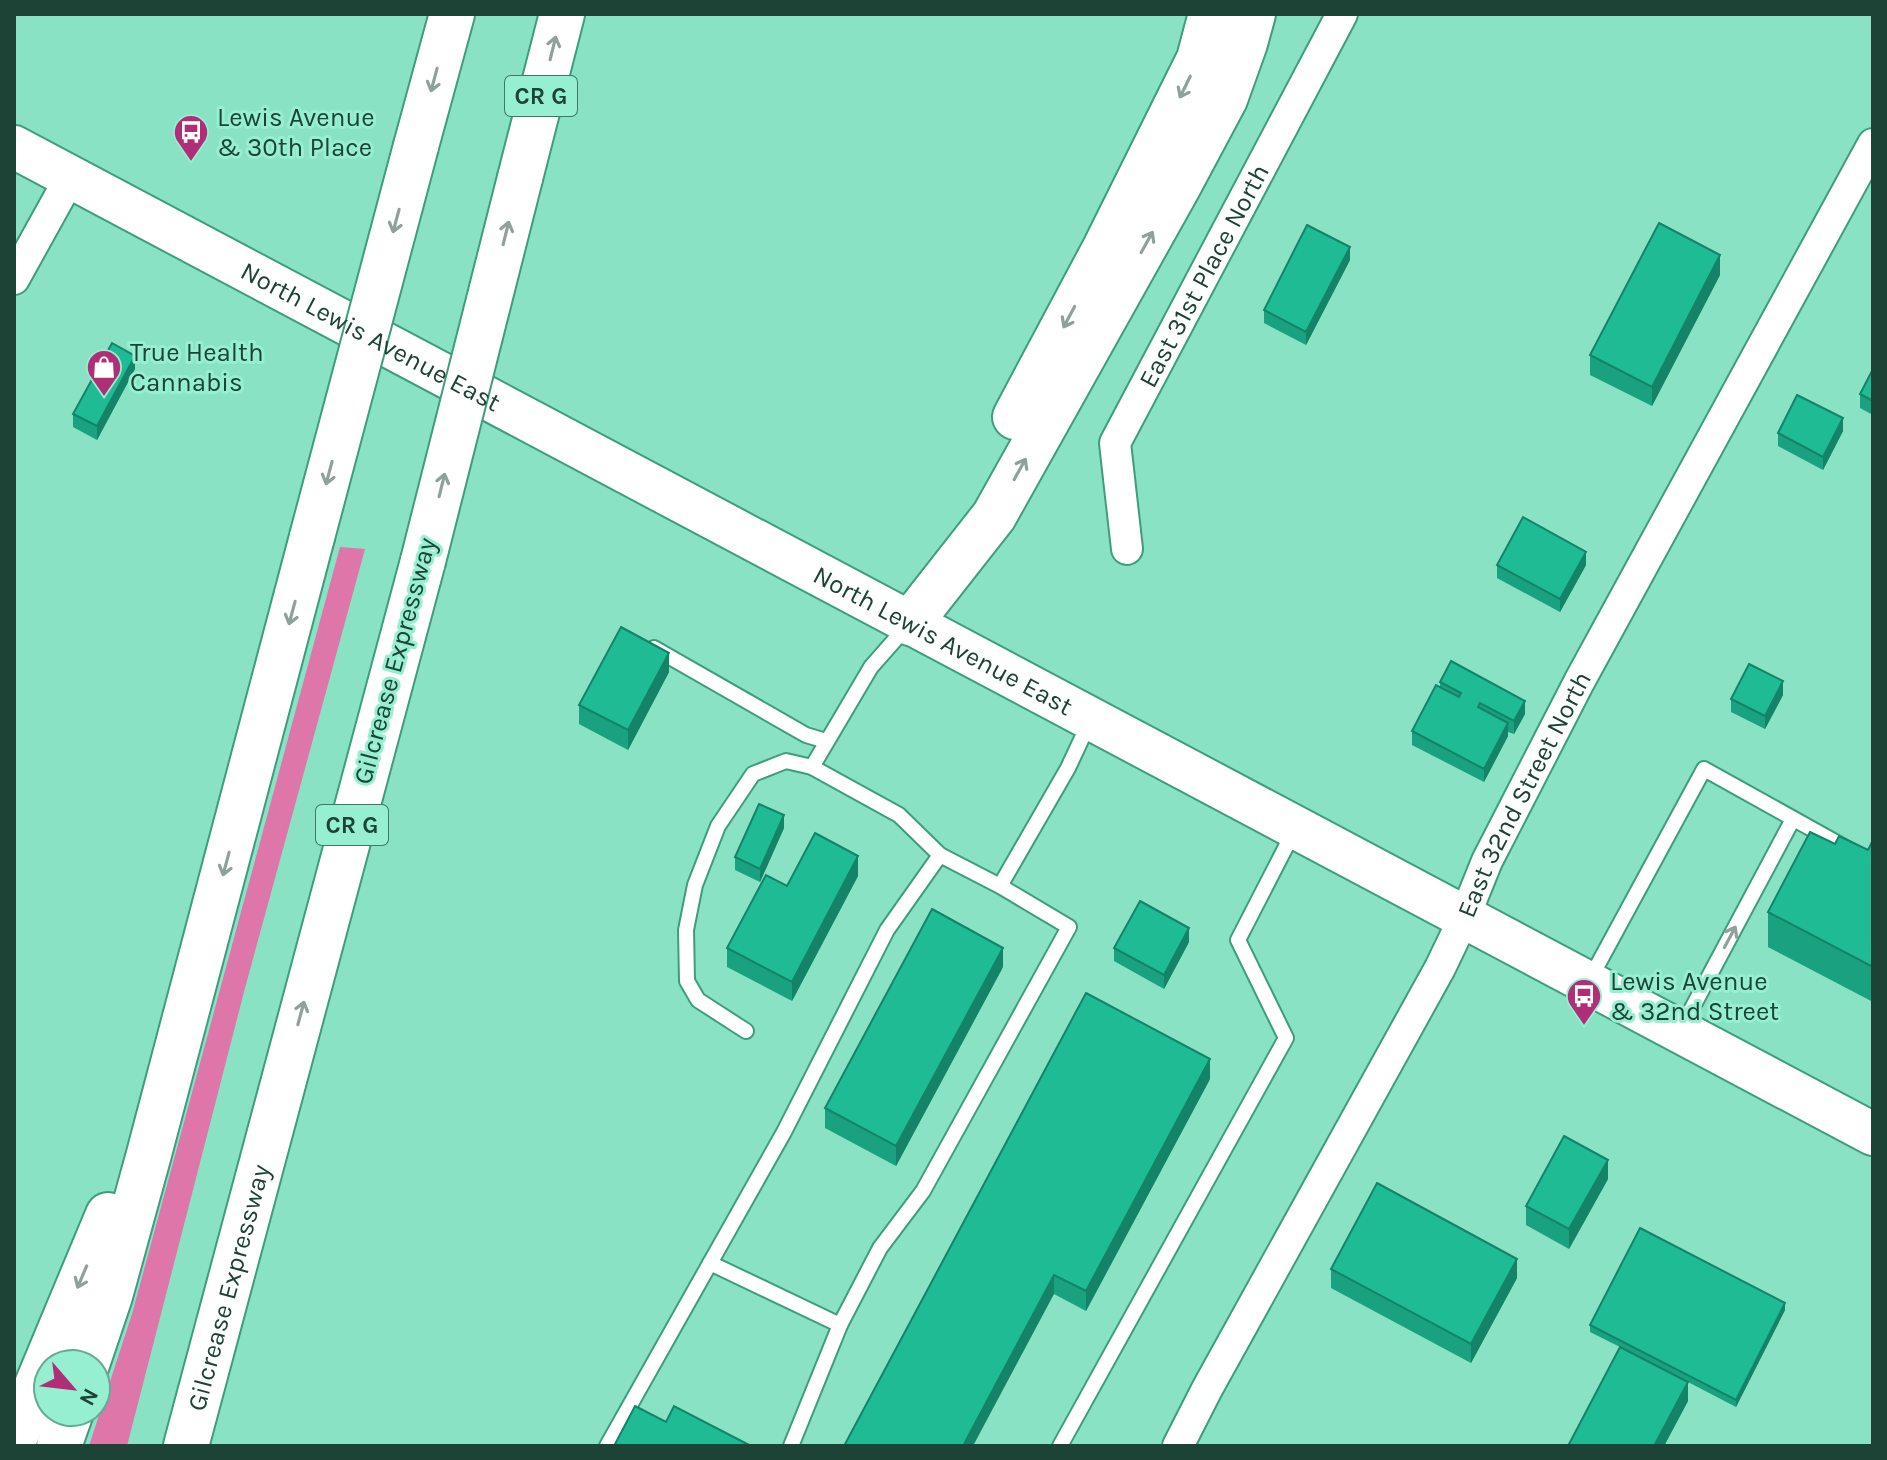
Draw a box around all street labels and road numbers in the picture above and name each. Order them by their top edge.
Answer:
road number: CR G [505,76,577,116]
street label: East 31st Place North [1132,159,1275,393]
street label: North Lewis Avenue East [236,255,506,418]
street label: Gilcrease Expressway [347,534,443,788]
street label: North Lewis Avenue East [808,559,1078,722]
street label: East 32nd Street North [1450,666,1597,922]
road number: CR G [316,805,388,845]
street label: Gilcrease Expressway [181,1161,276,1414]

